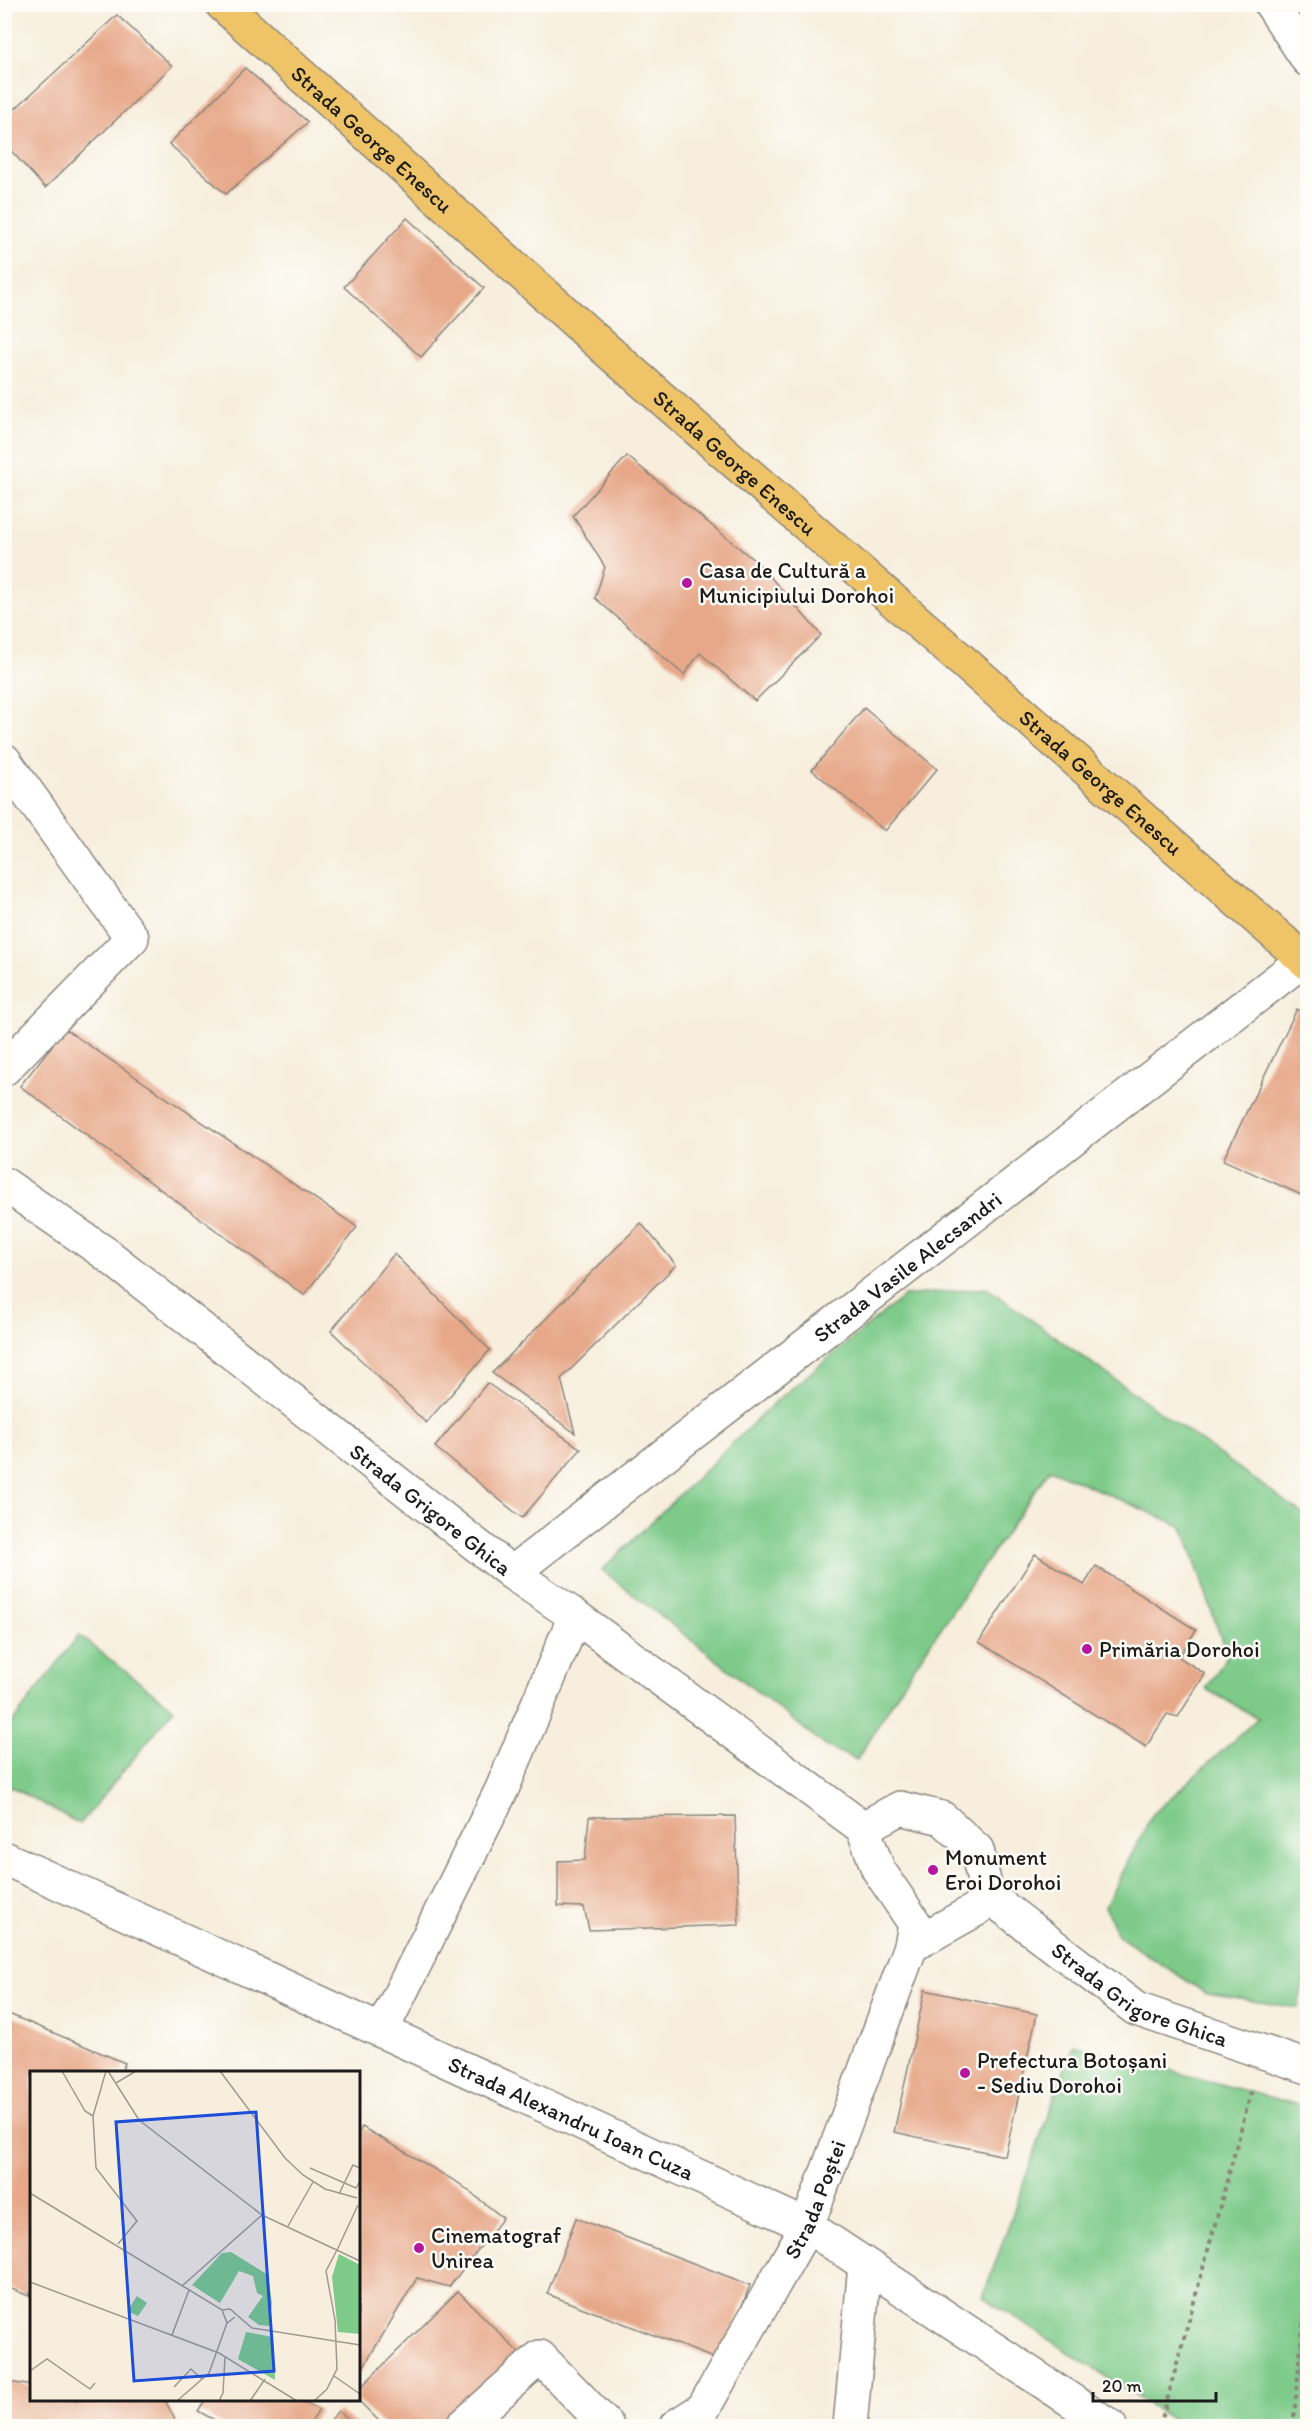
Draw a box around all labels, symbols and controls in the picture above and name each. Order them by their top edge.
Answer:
street label: Strada George Enescu [286,60,458,219]
street label: Strada George Enescu [648,384,822,541]
place label: Casa de Cultură a Municipiului Dorohoi [699,557,894,609]
marker: Casa de Cultură a Municipiului Dorohoi [680,576,694,590]
street label: Strada George Enescu [1014,704,1188,861]
street label: Strada Vasile Alecsandri [808,1185,1007,1348]
street label: Strada Grigore Ghica [345,1437,518,1582]
place label: Primăria Dorohoi [1099,1636,1260,1663]
marker: Primăria Dorohoi [1080,1642,1094,1656]
place label: Monument Eroi Dorohoi [945,1844,1061,1896]
marker: Monument Eroi Dorohoi [926,1863,940,1877]
street label: Strada Grigore Ghica [1046,1936,1232,2053]
place label: Prefectura Botoșani - Sediu Dorohoi [977,2047,1167,2099]
street label: Strada Alexandru Ioan Cuza [444,2050,699,2186]
marker: Prefectura Botoșani - Sediu Dorohoi [958,2066,972,2080]
inset map [30,2071,360,2401]
street label: Strada Poștei [778,2136,851,2264]
place label: Cinematograf Unirea [431,2222,562,2274]
marker: Cinematograf Unirea [412,2241,426,2255]
scale bar [1093,2365,1216,2403]
text: 20 m [1102,2375,1142,2397]

